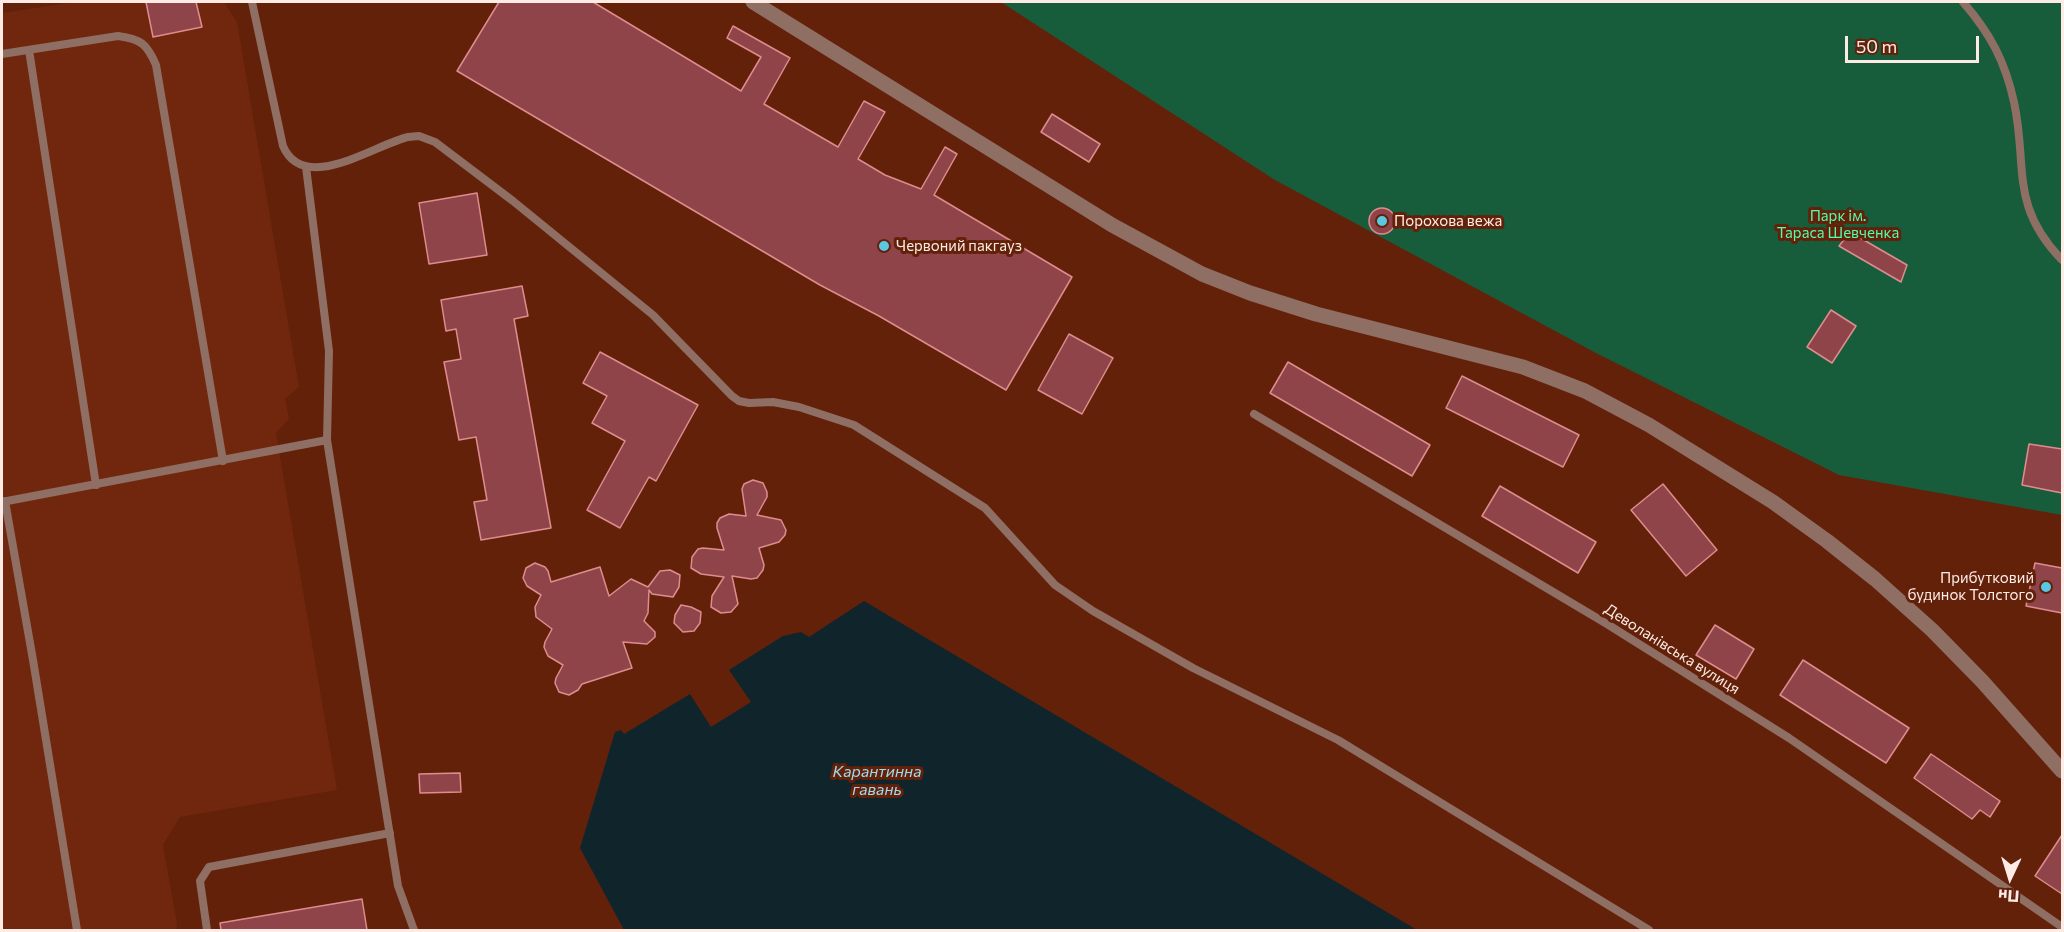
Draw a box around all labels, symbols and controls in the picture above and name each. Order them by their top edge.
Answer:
scale bar [1848,24,1982,62]
text: 50 m [1856,35,1897,57]
park label: Парк ім. Тараса Шевченка [1777,207,1899,242]
place label: Порохова вежа [1394,212,1502,230]
marker: Порохова вежа [1375,214,1389,228]
place label: Червоний пакгауз [896,237,1022,255]
marker: Червоний пакгауз [877,239,891,253]
place label: Прибутковий будинок Толстого [1907,569,2034,604]
marker: Прибутковий будинок Толстого [2039,580,2053,594]
street label: Деволанівська вулиця [1601,600,1743,698]
water label: Карантинна гавань [832,762,922,800]
north arrow [1980,848,2040,908]
text: Пн [1997,886,2020,907]

